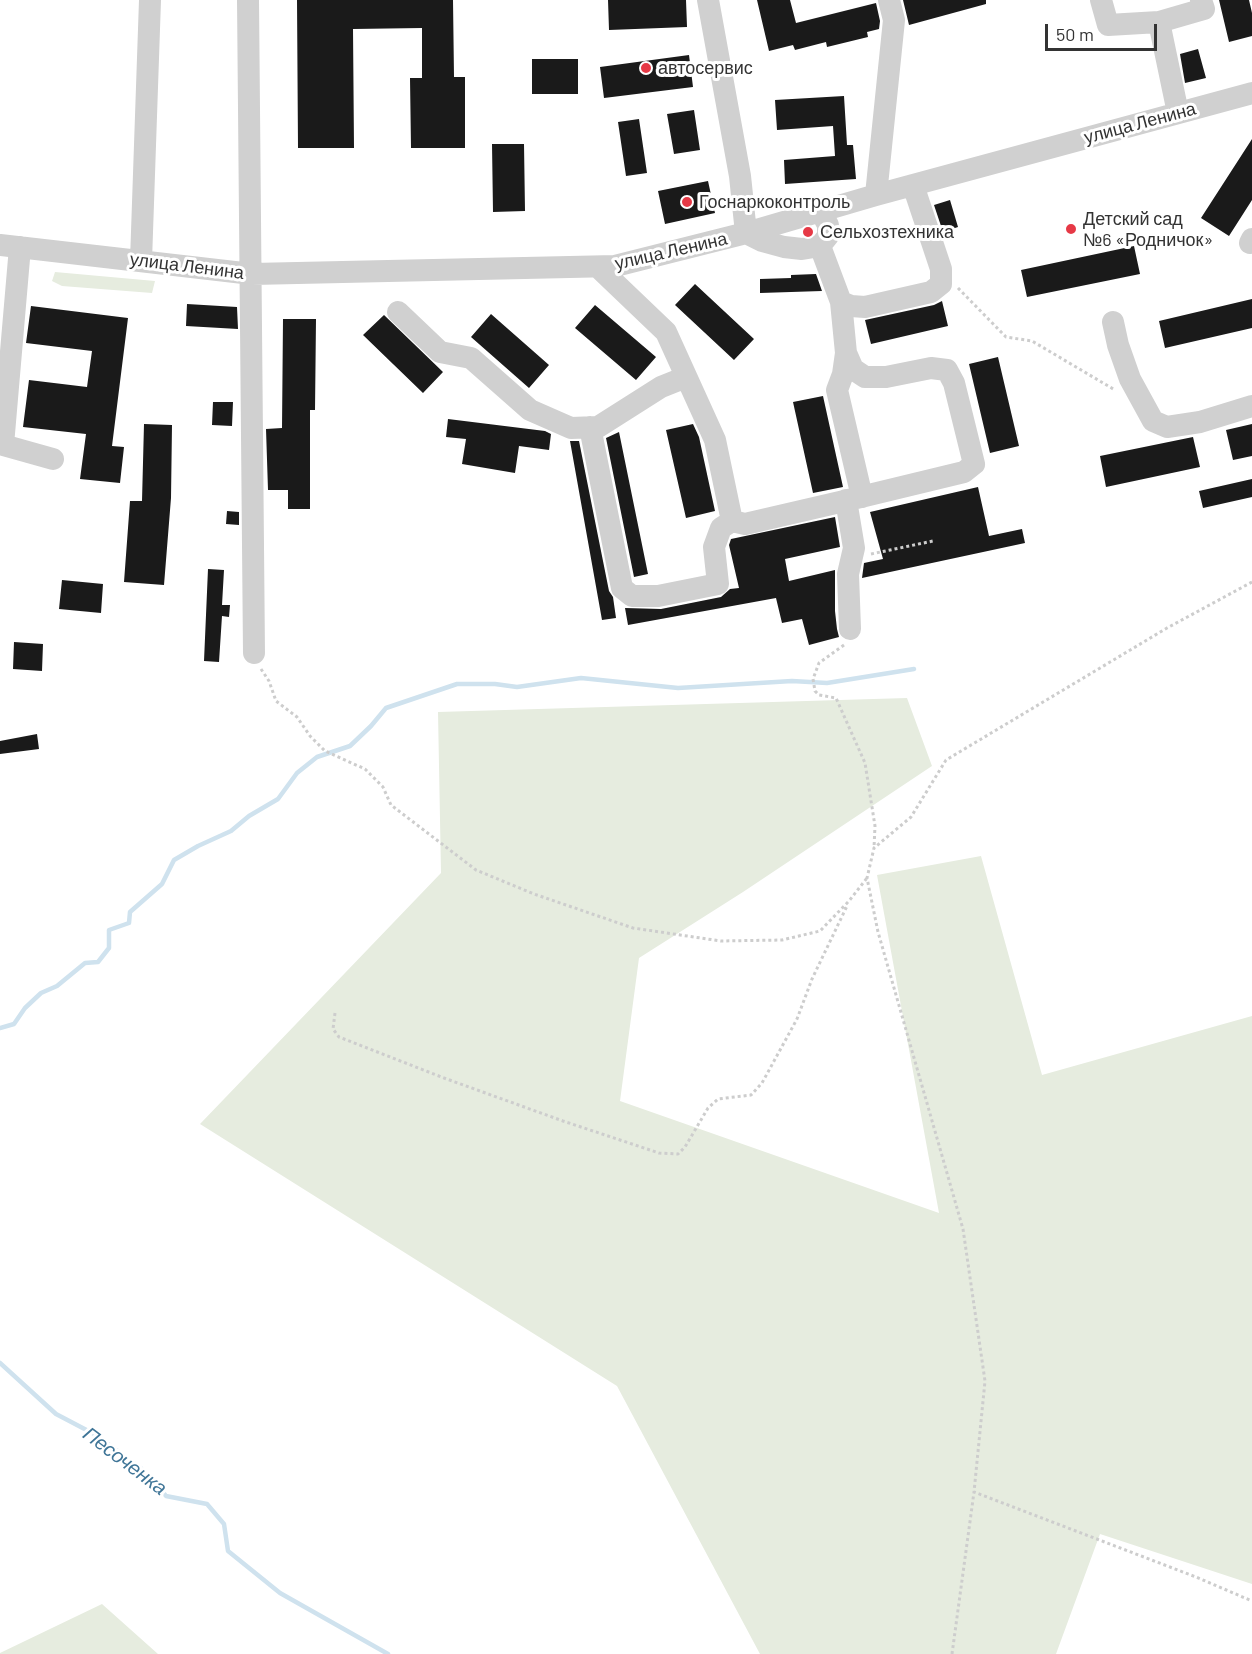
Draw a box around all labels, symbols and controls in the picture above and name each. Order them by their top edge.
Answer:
scale bar [1048,12,1160,50]
text: 50 m [1056,23,1094,45]
place label: автосервис [658,57,753,79]
marker: автосервис [639,61,653,75]
street label: улица Ленина [1082,98,1198,148]
place label: Госнаркоконтроль [699,191,850,213]
marker: Госнаркоконтроль [680,195,694,209]
place label: Детский сад №6 «Родничок» [1083,208,1213,250]
place label: Сельхозтехника [820,221,954,243]
marker: Детский сад №6 «Родничок» [1064,222,1078,236]
marker: Сельхозтехника [801,225,815,239]
street label: улица Ленина [613,228,729,274]
street label: улица Ленина [129,248,245,284]
water label: Песоченка [78,1422,172,1500]

